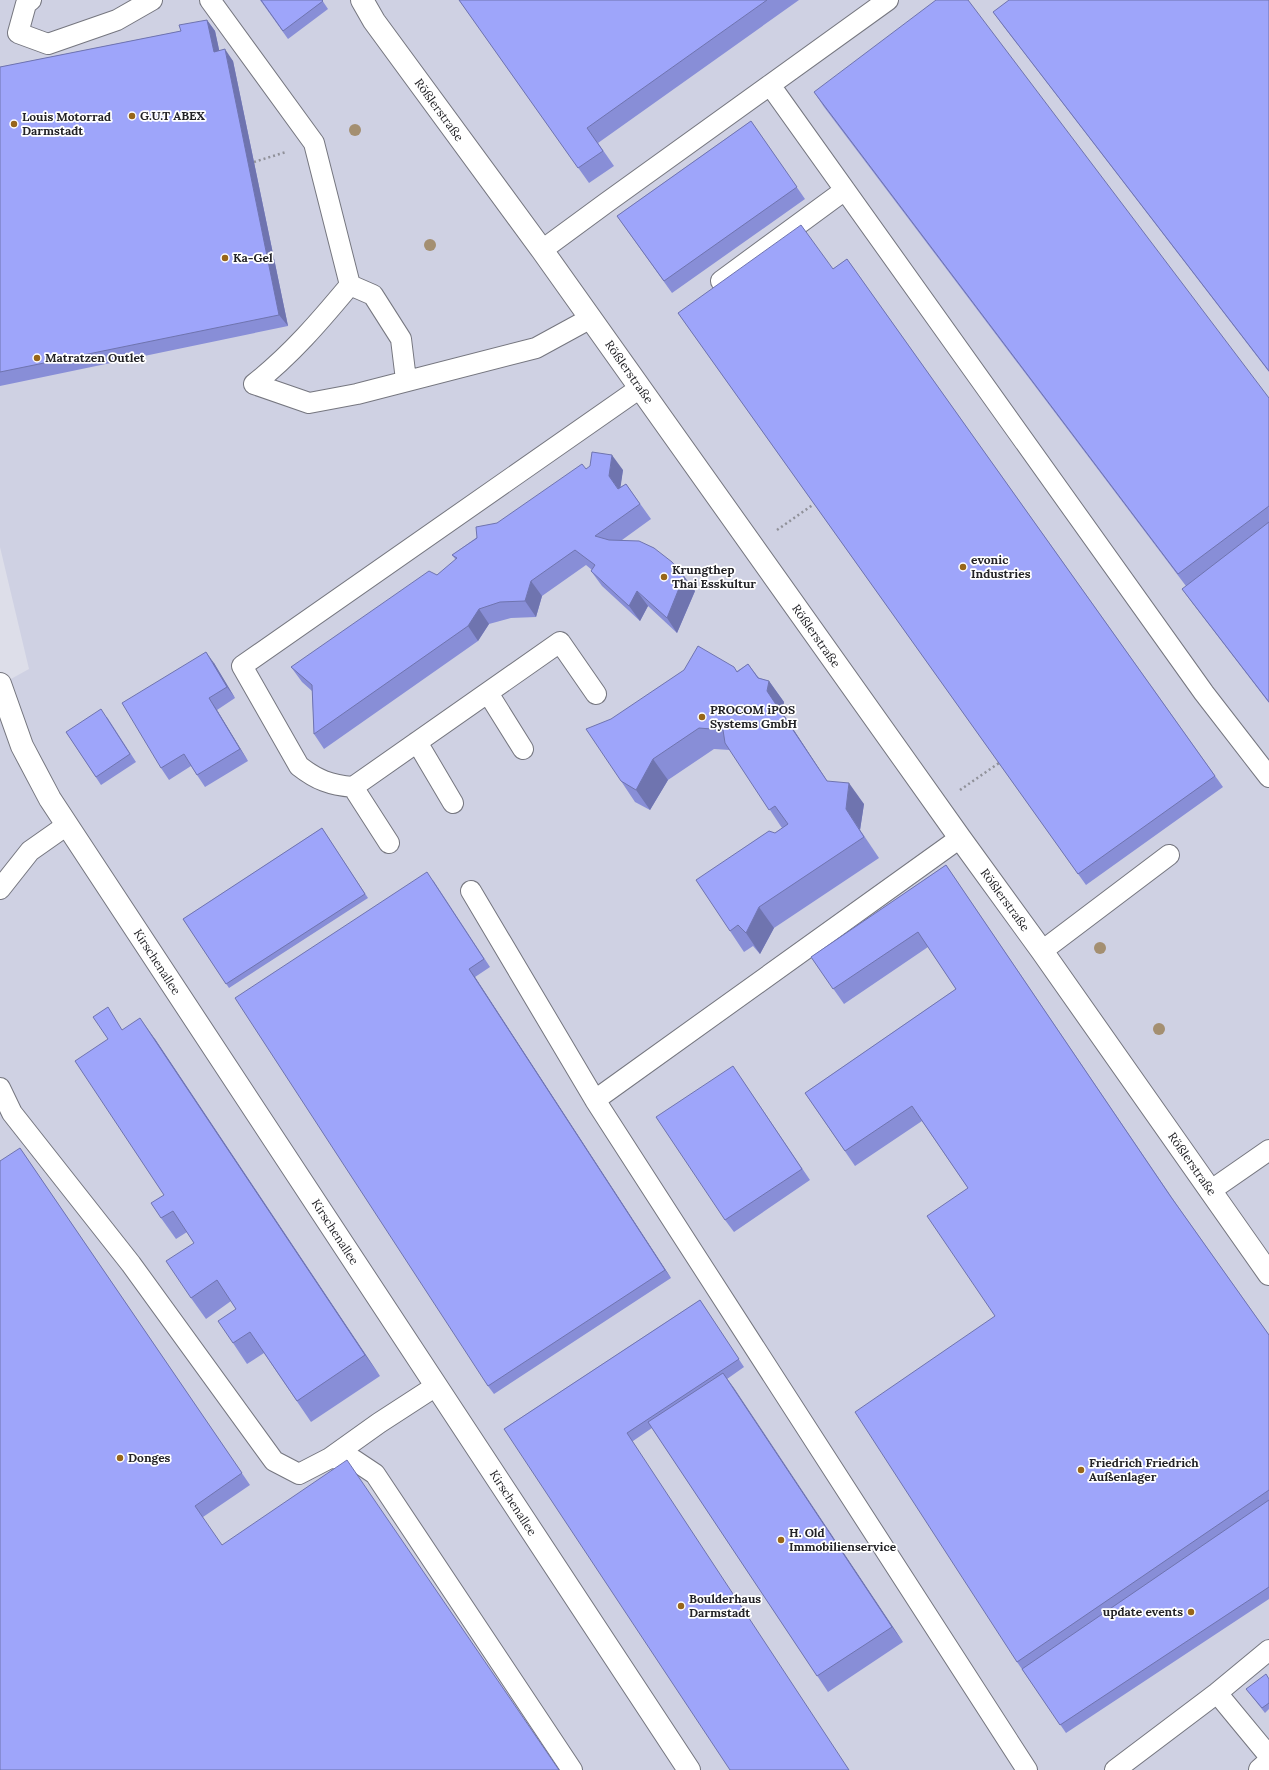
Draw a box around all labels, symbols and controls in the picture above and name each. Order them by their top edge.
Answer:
street label: Rößlerstraße [412,75,467,144]
place label: G.U.T ABEX [140,108,206,123]
place label: Louis Motorrad Darmstadt [22,109,111,138]
marker: G.U.T ABEX [127,111,137,121]
marker: Louis Motorrad Darmstadt [9,119,19,129]
place label: Ka-Gel [233,250,273,265]
marker: Ka-Gel [220,253,230,263]
street label: Rößlerstraße [602,337,657,407]
place label: Matratzen Outlet [45,350,146,365]
marker: Matratzen Outlet [32,353,42,363]
place label: evonic Industries [971,552,1031,581]
place label: Krungthep Thai Esskultur [672,562,756,591]
marker: evonic Industries [958,562,968,572]
marker: Krungthep Thai Esskultur [659,572,669,582]
street label: Rößlerstraße [789,601,844,671]
place label: PROCOM iPOS Systems GmbH [710,702,797,731]
marker: PROCOM iPOS Systems GmbH [697,712,707,722]
street label: Rößlerstraße [978,865,1033,934]
street label: Kirschenallee [131,926,184,998]
street label: Rößlerstraße [1165,1129,1220,1199]
street label: Kirschenallee [309,1196,362,1268]
place label: Donges [128,1450,171,1465]
marker: Donges [115,1453,125,1463]
place label: Friedrich Friedrich Außenlager [1089,1455,1199,1484]
marker: Friedrich Friedrich Außenlager [1076,1465,1086,1475]
street label: Kirschenallee [487,1467,540,1539]
place label: H. Old Immobilienservice [789,1525,897,1554]
marker: H. Old Immobilienservice [776,1535,786,1545]
place label: Boulderhaus Darmstadt [689,1591,761,1620]
marker: Boulderhaus Darmstadt [676,1601,686,1611]
place label: update events [1103,1604,1183,1619]
marker: update events [1186,1607,1196,1617]

